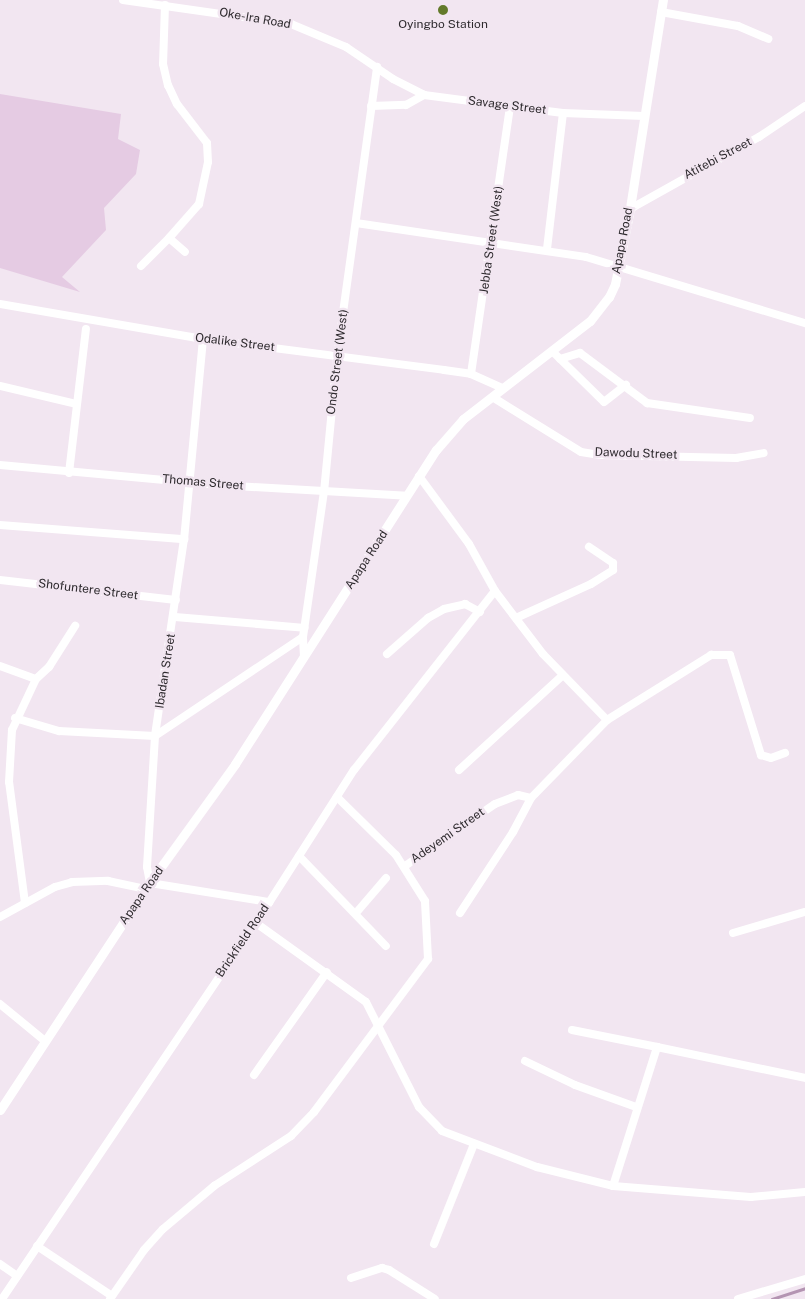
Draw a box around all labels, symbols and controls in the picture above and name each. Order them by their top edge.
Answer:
marker: Oyingbo Station [437,4,449,16]
street label: Oke-Ira Road [218,6,292,32]
place label: Oyingbo Station [398,18,488,32]
street label: Savage Street [467,94,547,118]
street label: Atitebi Street [682,135,754,183]
street label: Jebba Street (West) [477,185,507,295]
street label: Apapa Road [610,207,636,275]
street label: Ondo Street (West) [324,308,352,416]
street label: Odalike Street [194,331,276,355]
street label: Dawodu Street [594,445,678,463]
street label: Thomas Street [162,472,244,494]
street label: Apapa Road [343,528,391,592]
street label: Shofuntere Street [37,577,139,603]
street label: Ibadan Street [153,632,179,710]
street label: Adeyemi Street [408,805,488,867]
street label: Apapa Road [117,864,167,928]
street label: Brickfield Road [213,902,273,980]

